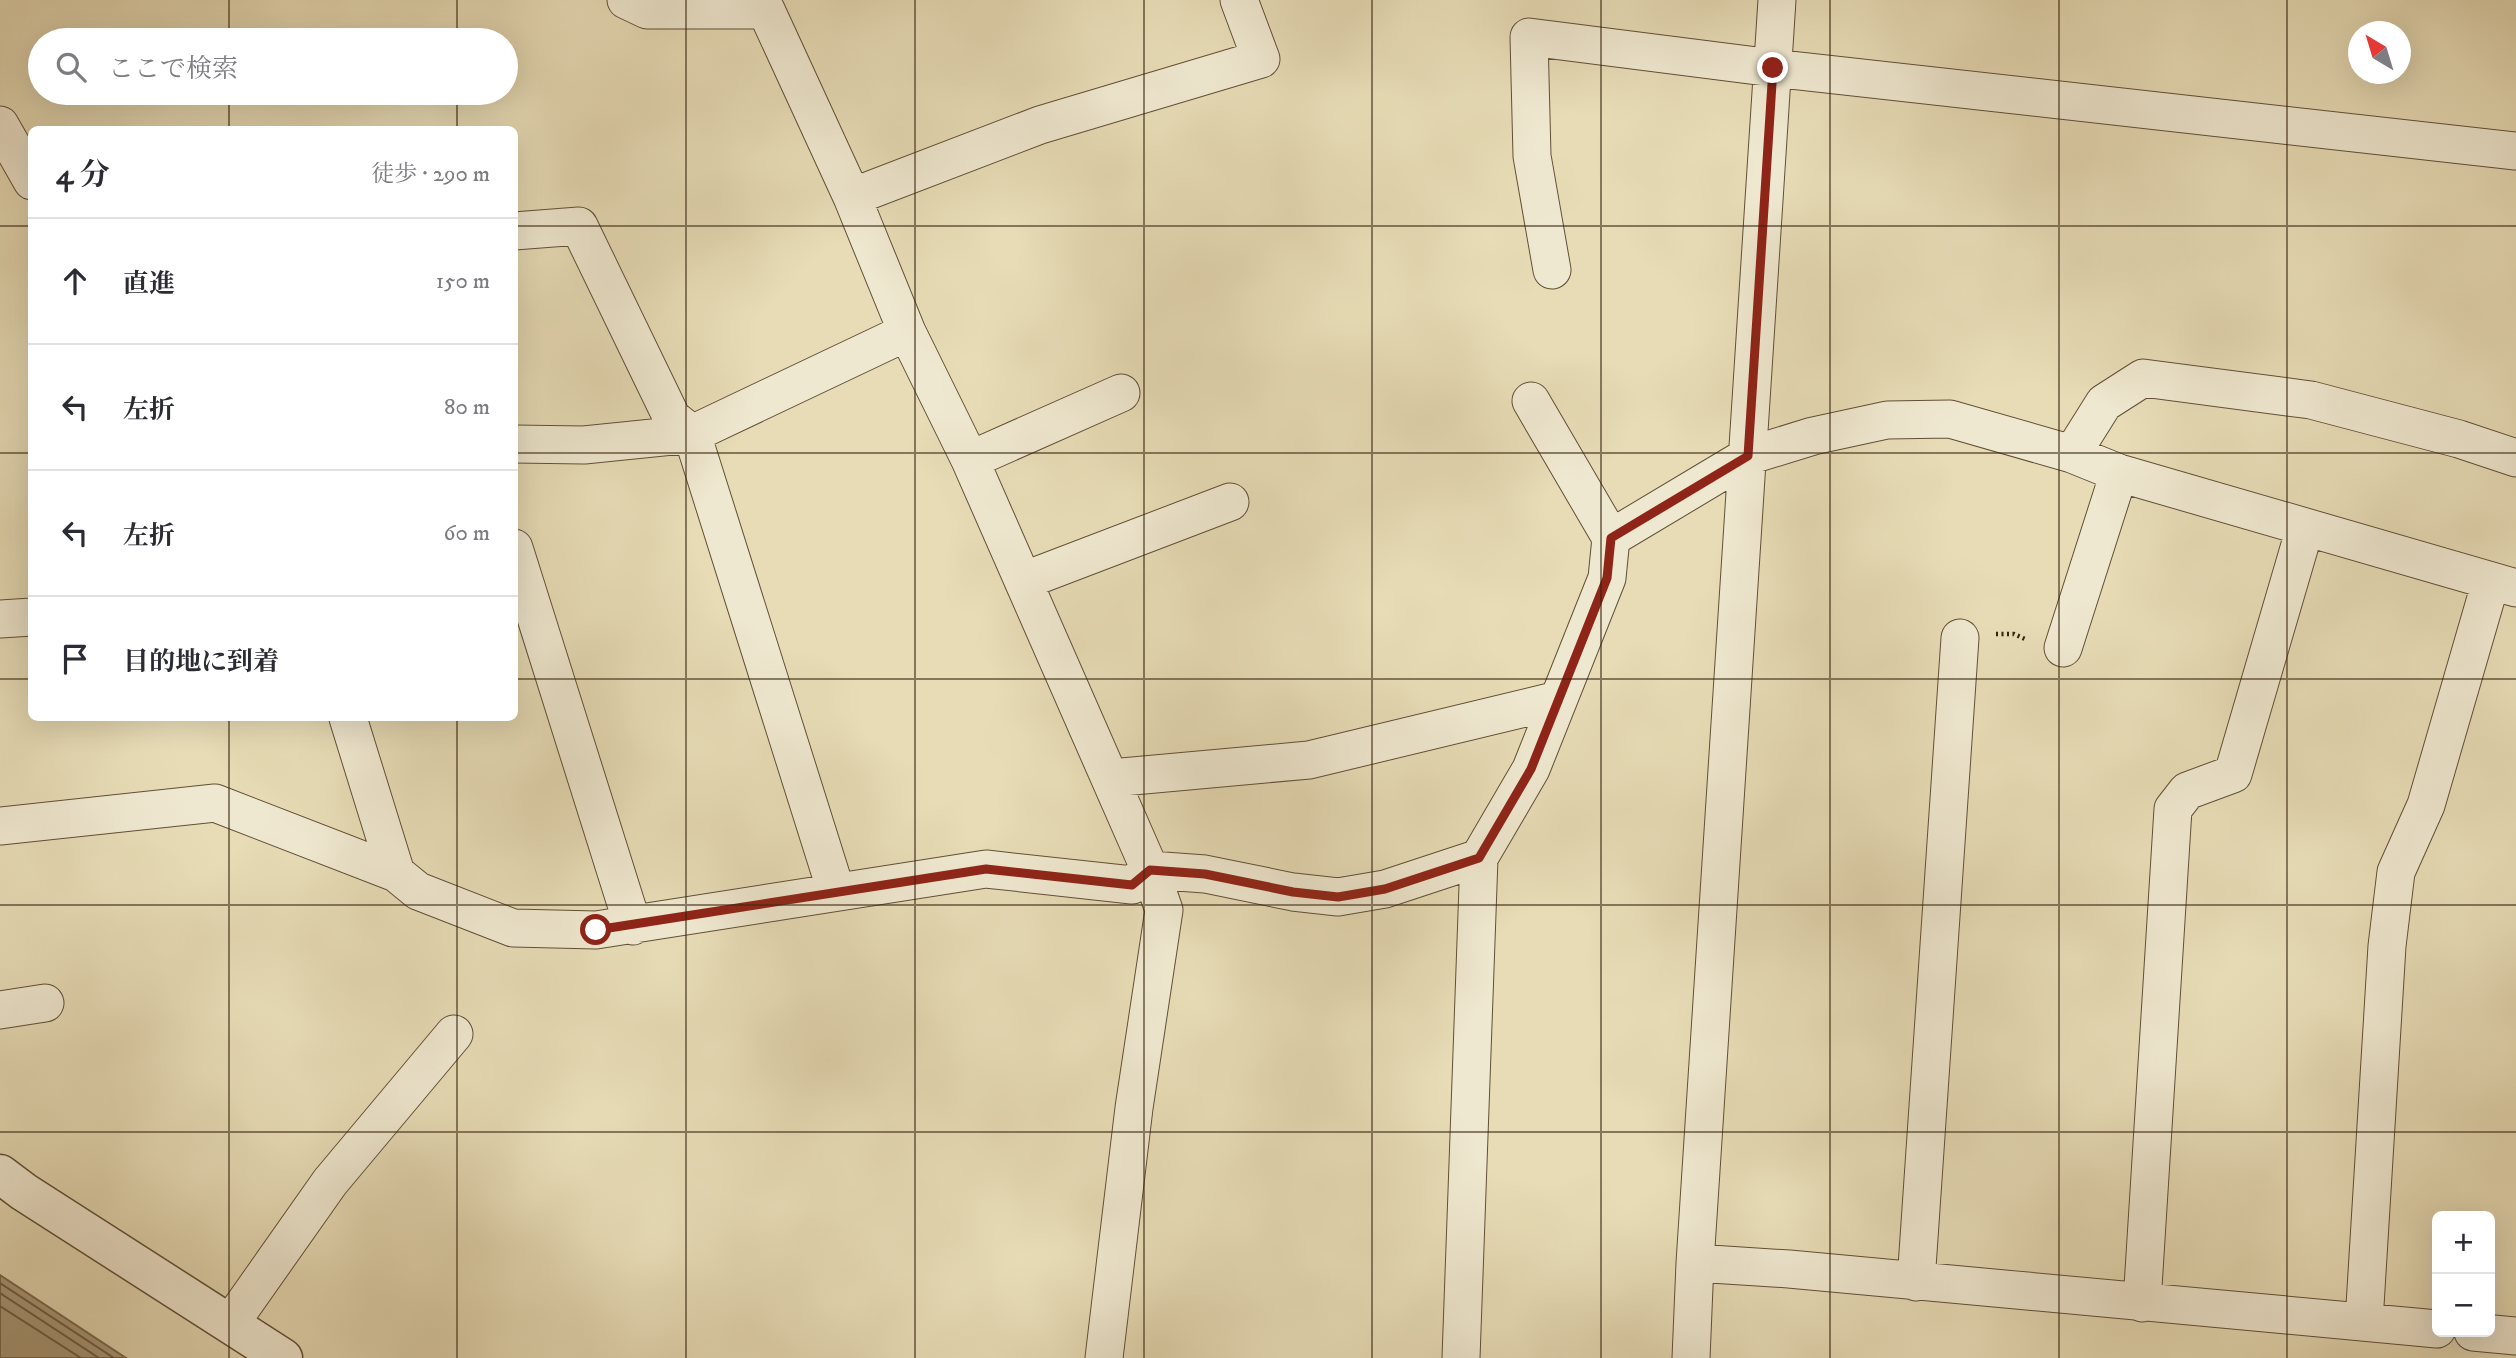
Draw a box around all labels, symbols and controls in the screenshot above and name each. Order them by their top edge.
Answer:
north arrow [2348,21,2411,84]
search box [28,28,518,105]
icon: search [52,48,90,86]
route end [1757,52,1788,83]
text: ここで検索 [108,53,238,86]
text: 4 分 [56,157,110,194]
text: 徒歩 · 290 m [371,160,490,189]
icon: ahead [56,262,94,300]
text: 150 m [436,267,490,296]
text: 直進 [123,268,175,301]
icon: left [56,388,94,426]
text: 80 m [444,393,490,422]
text: 左折 [123,394,175,427]
icon: left [56,514,94,552]
text: 60 m [443,519,490,548]
text: 左折 [123,520,175,553]
icon: arrive [56,640,94,678]
text: 目的地に到着 [123,646,279,679]
route start [580,914,611,945]
map controls [2432,1211,2495,1337]
button: + [2432,1211,2495,1274]
button: − [2432,1274,2495,1337]

